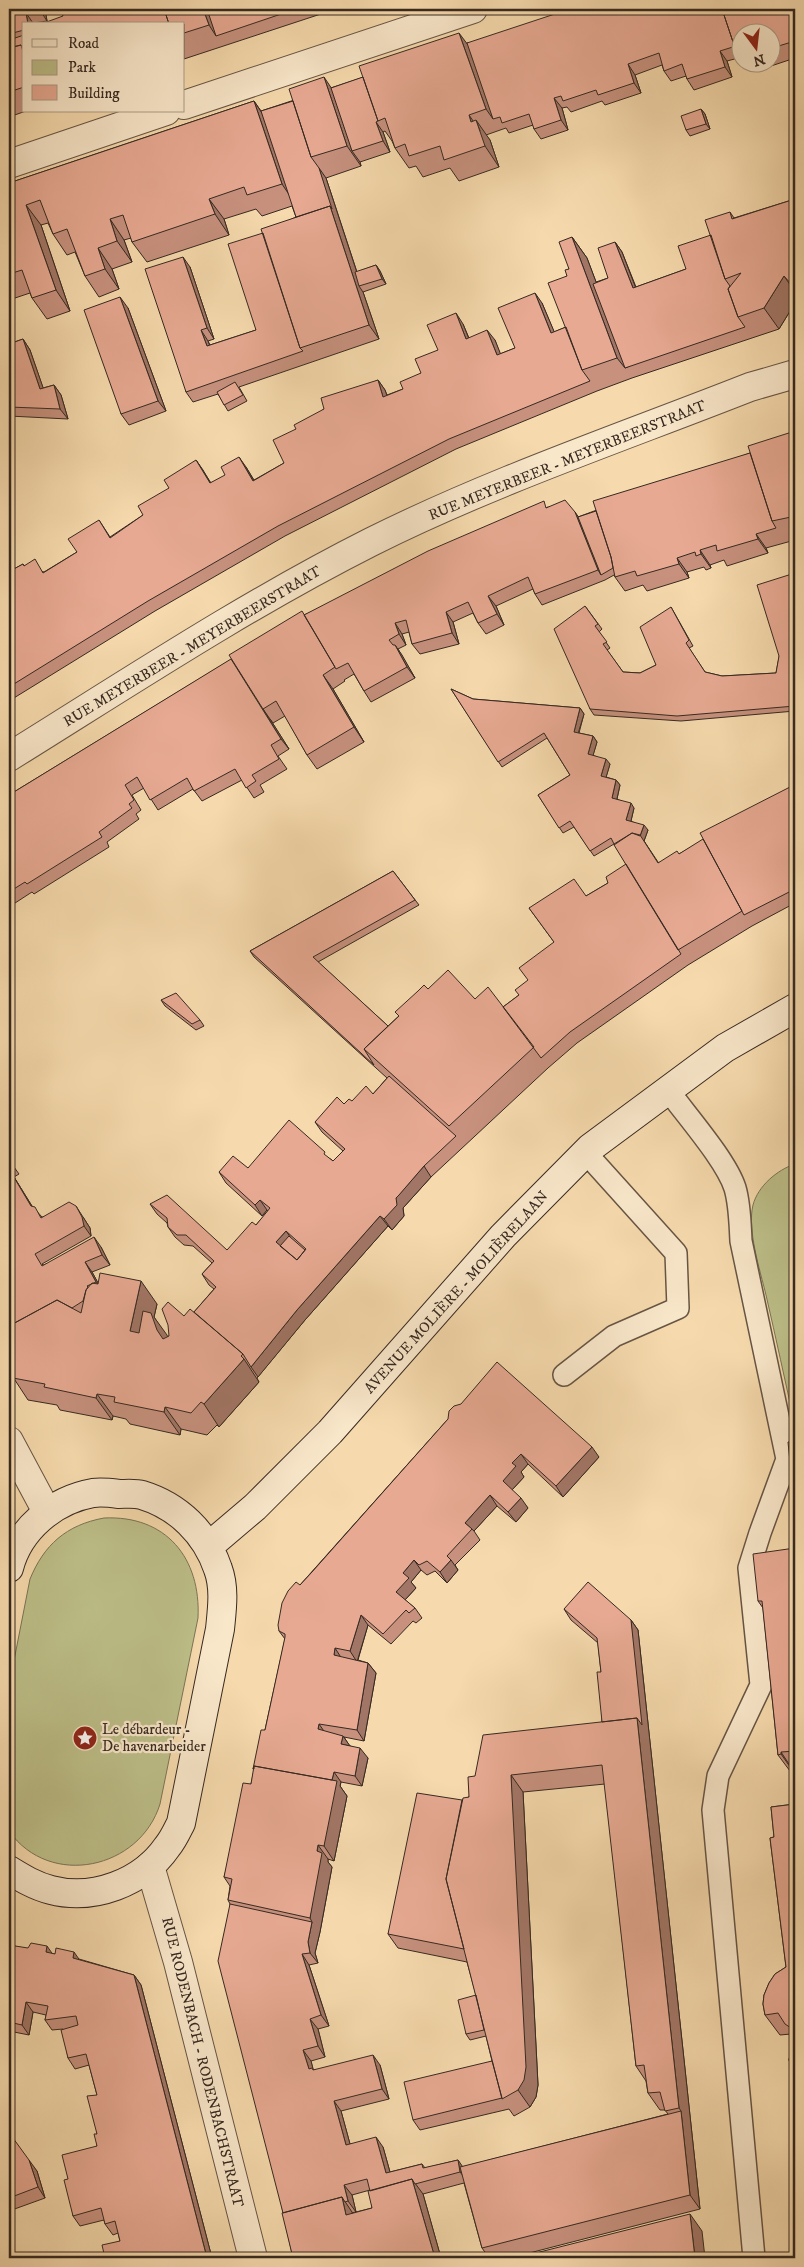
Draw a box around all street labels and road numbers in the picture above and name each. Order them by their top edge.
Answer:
street label: RUE MEYERBEER - MEYERBEERSTRAAT [426,396,709,525]
street label: RUE MEYERBEER - MEYERBEERSTRAAT [60,561,325,731]
street label: AVENUE MOLIÈRE - MOLIÈRELAAN [360,1187,553,1398]
street label: RUE RODENBACH - RODENBACHSTRAAT [157,1915,248,2210]

